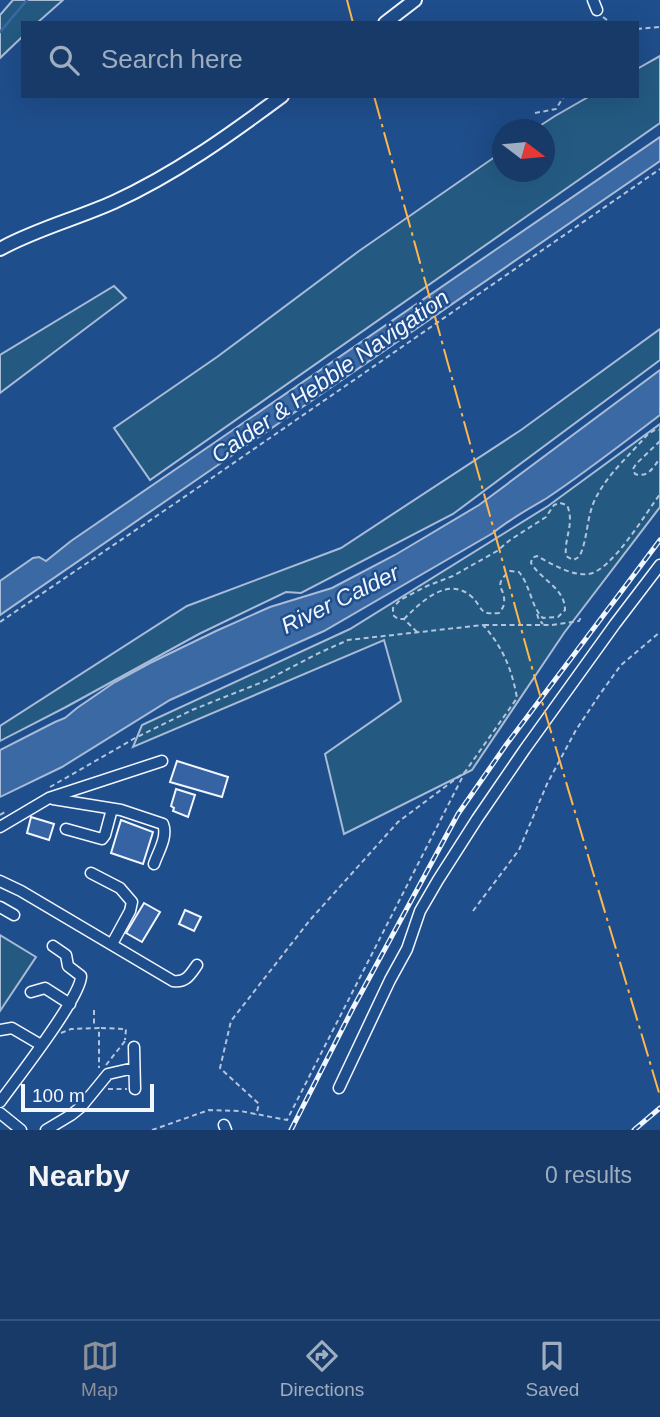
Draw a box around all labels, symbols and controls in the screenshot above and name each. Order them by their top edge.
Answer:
search box [21,21,639,98]
icon: search [45,41,83,79]
text: Search here [101,44,243,74]
north arrow [492,119,555,182]
water label: Calder & Hebble Navigation [206,284,454,468]
water label: River Calder [277,559,404,639]
scale bar [21,1081,154,1113]
text: 100 m [32,1085,85,1106]
text: Nearby [28,1159,130,1192]
text: 0 results [545,1162,632,1188]
tab: Map [81,1337,119,1401]
tab: Directions [280,1337,364,1401]
tab: Saved [525,1337,579,1401]

